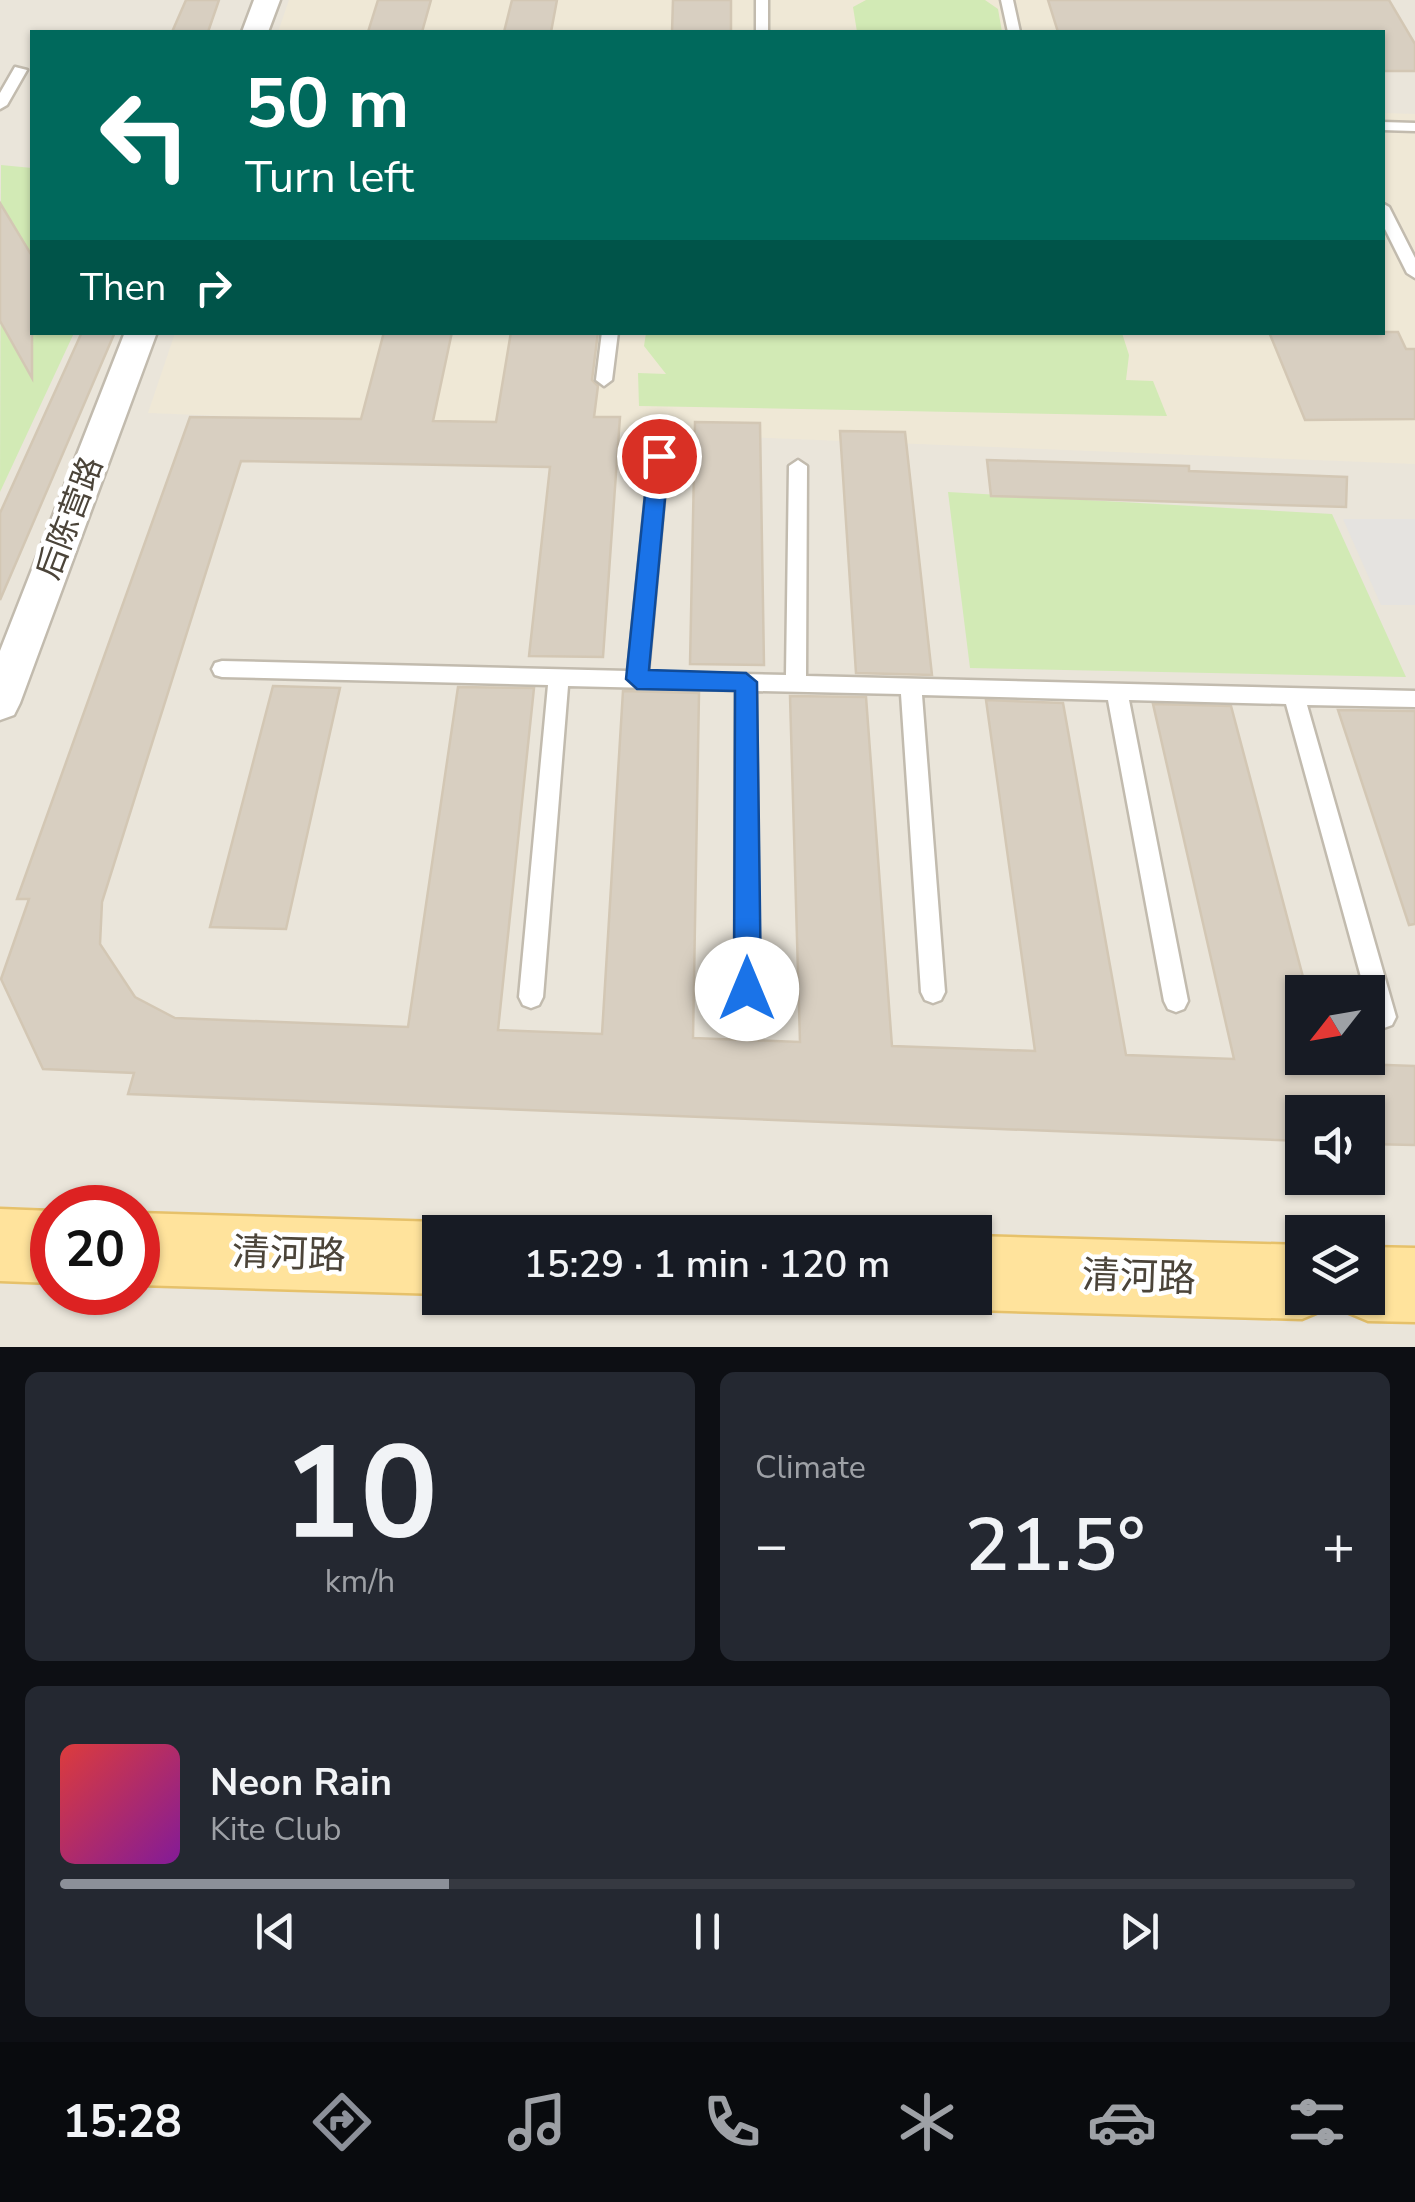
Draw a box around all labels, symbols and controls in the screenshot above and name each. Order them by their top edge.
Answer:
text: 50 m [245,56,409,152]
icon: left [80,70,210,200]
text: Turn left [245,147,414,208]
icon: right [186,260,241,315]
text: Then [80,262,166,313]
pin [617,414,702,499]
icon: arrive [632,429,687,484]
street label: 后陈营路 [27,451,113,585]
position arrow [695,937,799,1041]
north arrow [1285,975,1385,1075]
map controls [1285,975,1385,1315]
button: sound [1285,1095,1385,1195]
speed limit sign: 20 [30,1185,160,1315]
button: layers [1285,1215,1385,1315]
street label: 清河路 [231,1227,347,1281]
text: 15:29 · 1 min · 120 m [524,1239,890,1290]
street label: 清河路 [1081,1250,1197,1304]
text: 10 [282,1406,438,1583]
text: Climate [755,1446,866,1489]
text: 21.5° [965,1494,1145,1596]
text: − [755,1508,788,1583]
text: + [1322,1508,1355,1583]
text: km/h [325,1560,395,1603]
text: Neon Rain [210,1757,392,1808]
text: Kite Club [210,1808,341,1851]
icon: previous [248,1904,303,1959]
icon: pause [680,1904,735,1959]
icon: next [1112,1904,1167,1959]
icon: directions [307,2087,377,2157]
icon: music [502,2087,572,2157]
icon: phone [697,2087,767,2157]
icon: climate [892,2087,962,2157]
icon: car [1087,2087,1157,2157]
icon: filters [1282,2087,1352,2157]
text: 15:28 [63,2092,182,2153]

